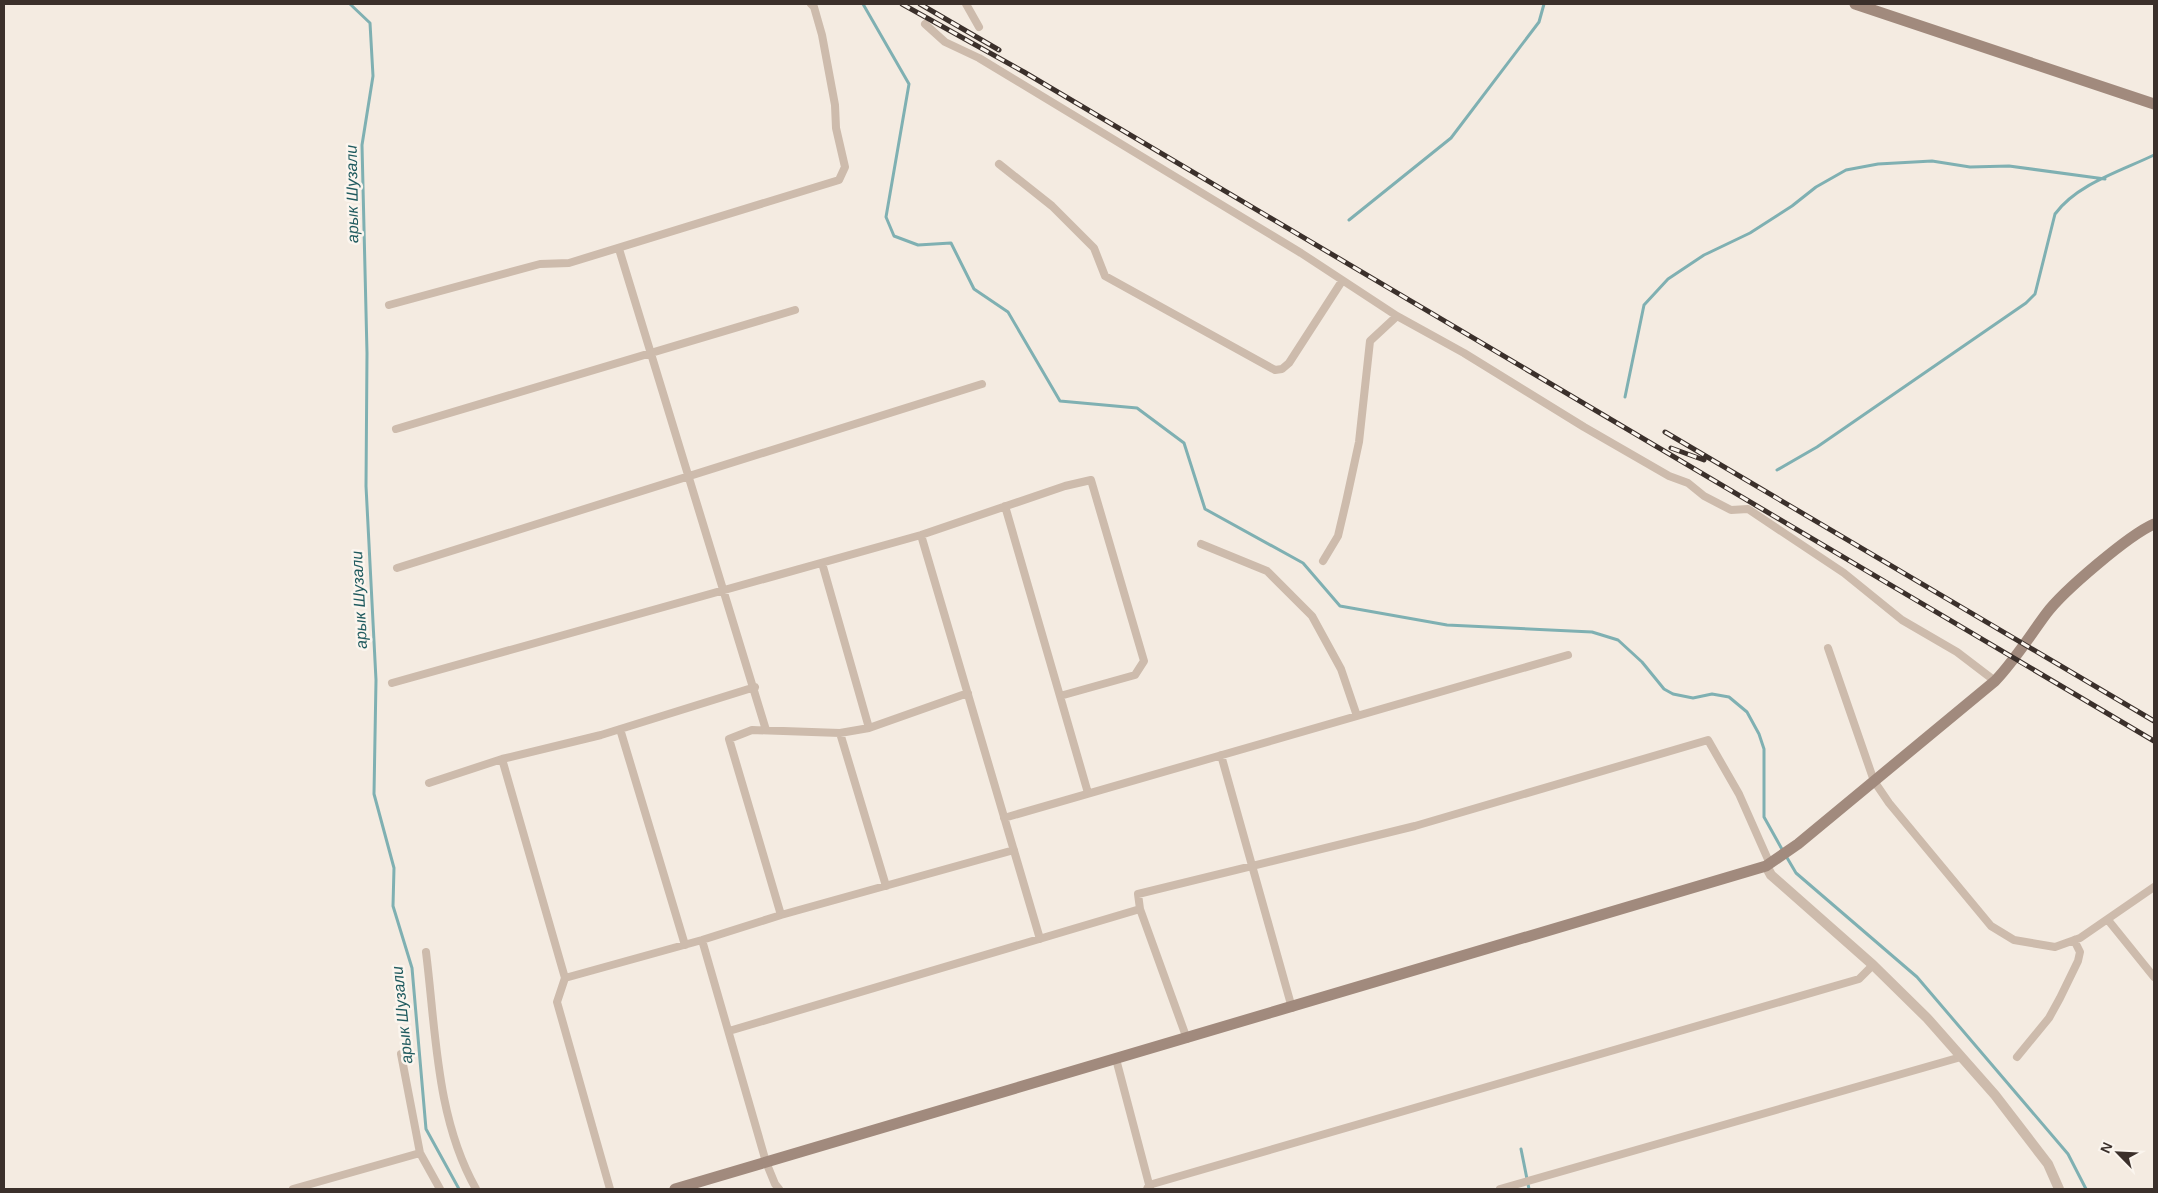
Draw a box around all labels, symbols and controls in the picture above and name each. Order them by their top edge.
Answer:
water label: арык Шузали [343,145,361,243]
water label: арык Шузали [348,550,370,649]
water label: арык Шузали [388,965,416,1065]
north arrow [2093,1128,2143,1178]
text: N [2097,1140,2115,1156]

